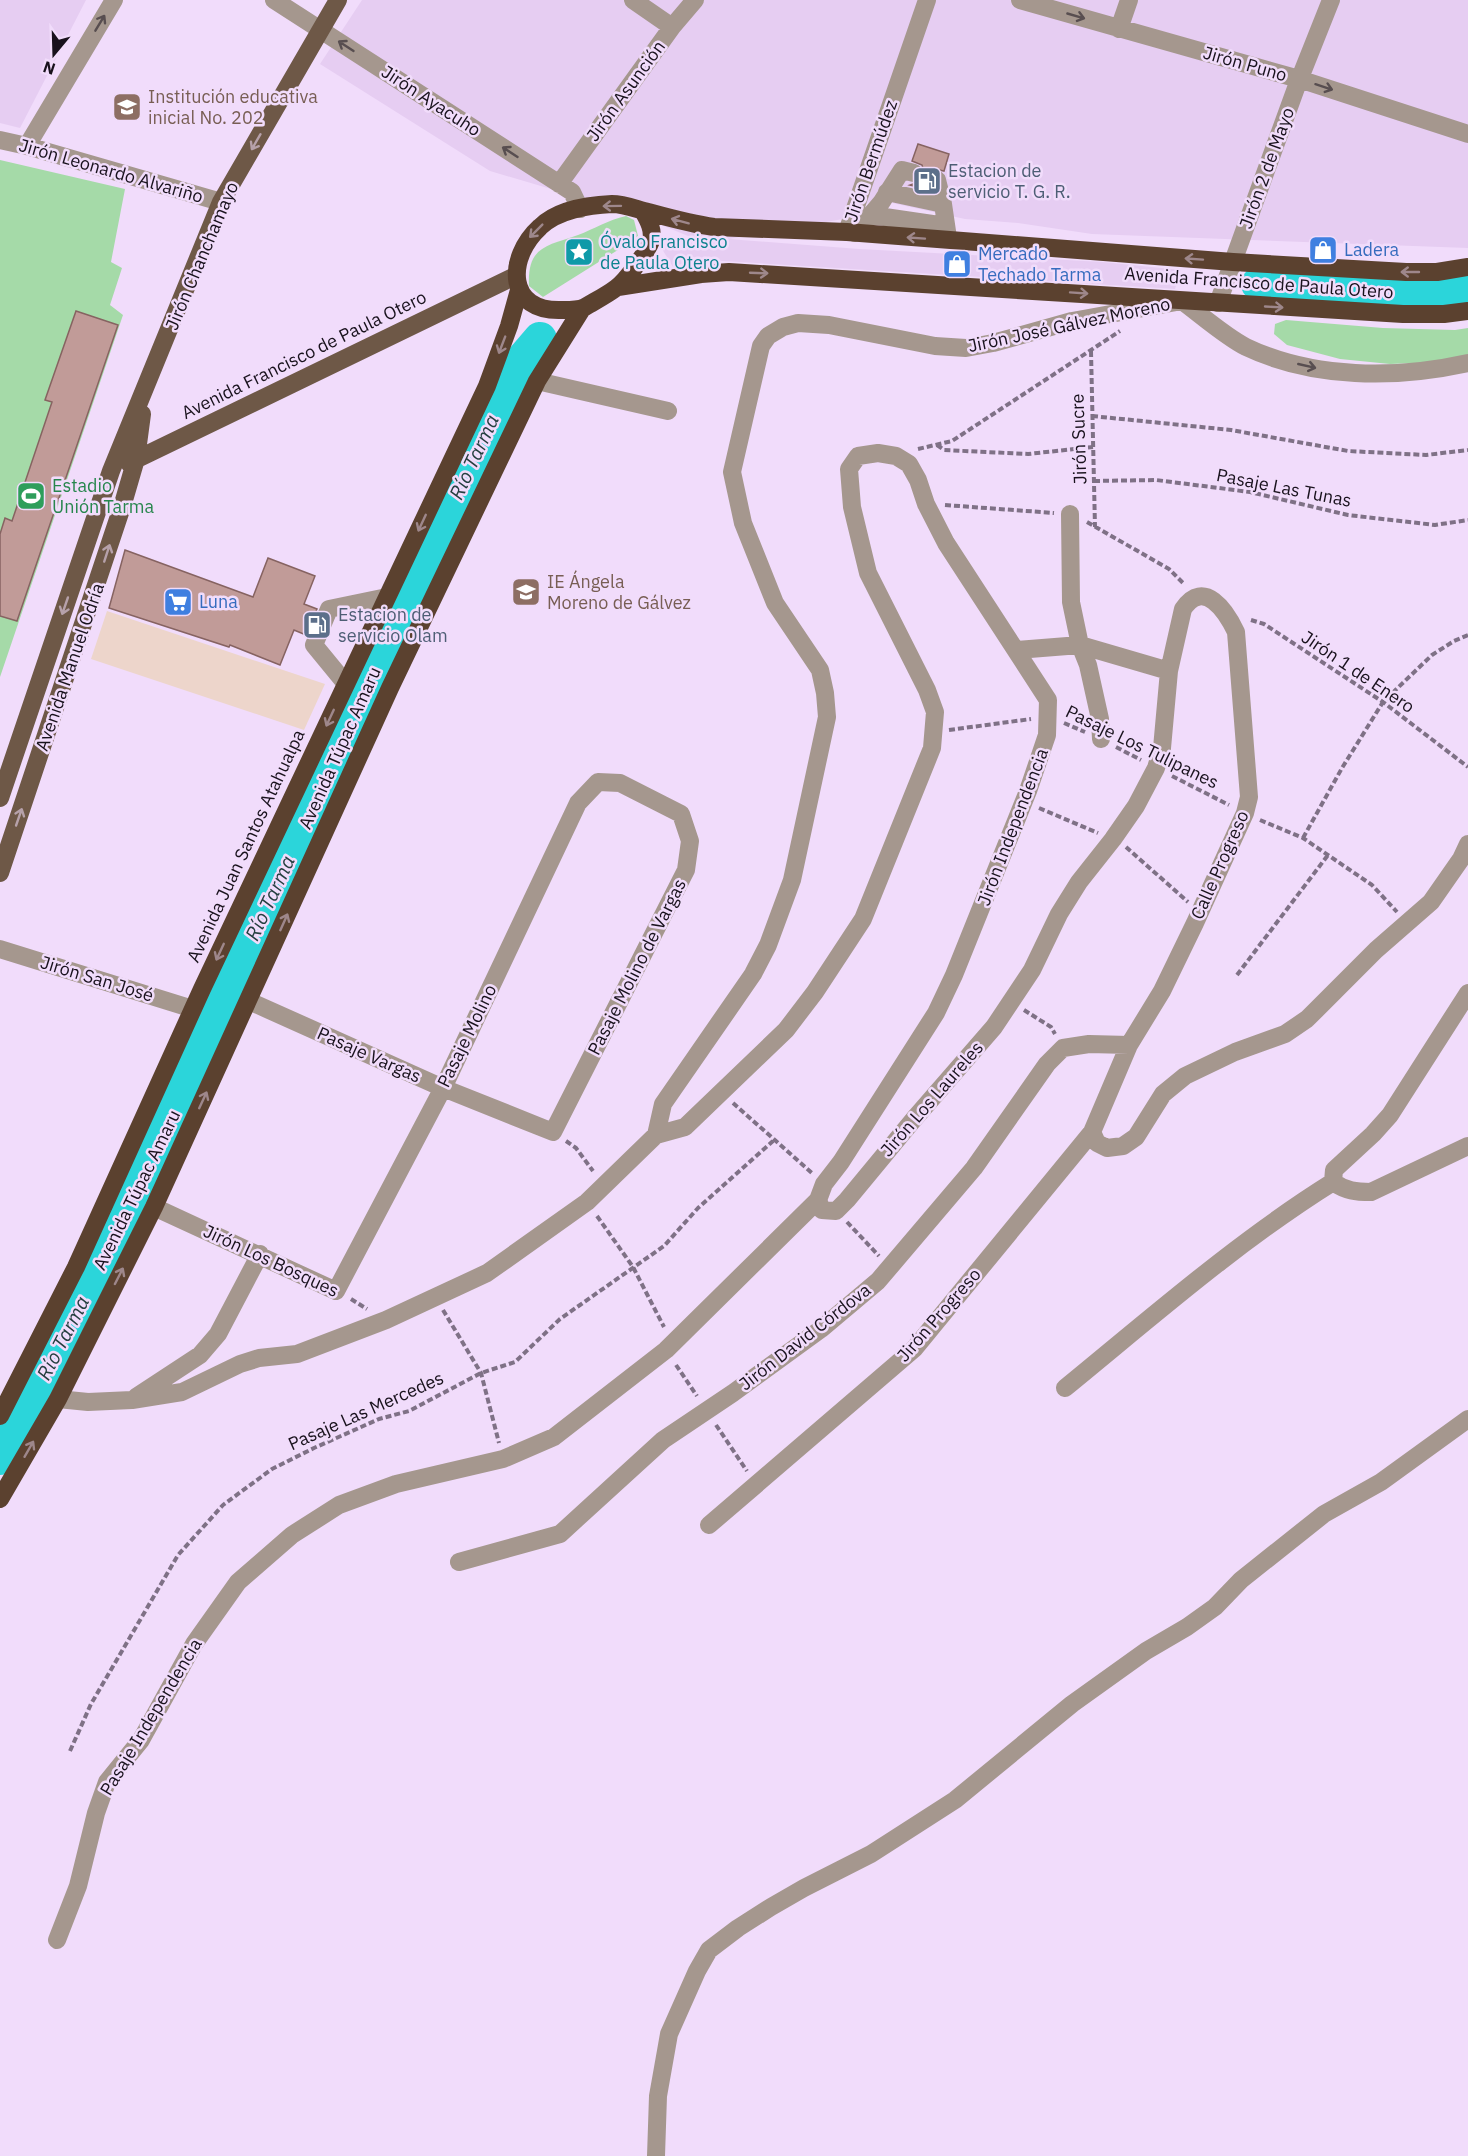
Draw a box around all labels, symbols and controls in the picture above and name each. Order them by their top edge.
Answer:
one-way arrow [1066,11,1085,22]
one-way arrow [94,15,106,32]
north arrow [24,24,84,84]
street label: Jirón Asunción [581,36,670,146]
one-way arrow [338,40,355,52]
street label: Jirón Puno [1201,41,1290,86]
text: N [40,57,58,80]
street label: Jirón Ayacuho [377,60,485,141]
one-way arrow [1314,83,1333,94]
place label: Institución educativa inicial No. 202 [148,85,318,129]
school or university icon: Institución educativa inicial No. 202 [111,91,143,123]
street label: Jirón Bermúdez [839,97,902,225]
street label: Jirón 2 de Mayo [1234,104,1299,232]
one-way arrow [250,132,261,150]
street label: Jirón Leonardo Alvariño [16,133,206,208]
one-way arrow [501,146,518,159]
place label: Estacion de servicio T. G. R. [948,159,1071,203]
fuel station icon: Estacion de servicio T. G. R. [911,165,943,197]
street label: Jirón Chanchamayo [160,178,243,334]
one-way arrow [603,200,622,212]
one-way arrow [671,214,690,226]
one-way arrow [529,224,543,239]
place label: Óvalo Francisco de Paula Otero [600,230,728,274]
one-way arrow [907,232,927,243]
shop icon: Ladera [1307,234,1339,266]
place icon: Óvalo Francisco de Paula Otero [563,236,595,268]
place label: Ladera [1344,238,1399,261]
place label: Mercado Techado Tarma [978,242,1102,286]
shop icon: Mercado Techado Tarma [941,248,973,280]
one-way arrow [1185,253,1205,264]
street label: Avenida Francisco de Paula Otero [1124,262,1394,303]
one-way arrow [1400,266,1420,278]
one-way arrow [748,268,768,279]
street label: Avenida Francisco de Paula Otero [177,285,430,424]
one-way arrow [1069,287,1089,298]
street label: Jirón José Gálvez Moreno [966,292,1172,357]
one-way arrow [1263,301,1283,312]
one-way arrow [495,336,506,354]
one-way arrow [1296,361,1316,372]
street label: Jirón Sucre [1065,393,1092,485]
water label: Río Tarma [442,410,505,504]
street label: Pasaje Las Tunas [1215,463,1354,512]
place label: Estadio Unión Tarma [52,474,154,518]
sports icon: Estadio Unión Tarma [15,480,47,512]
one-way arrow [415,514,427,532]
one-way arrow [103,544,114,563]
place label: IE Ángela Moreno de Gálvez [547,570,691,614]
school or university icon: IE Ángela Moreno de Gálvez [510,576,542,608]
street label: Avenida Manuel Odría [30,579,109,754]
supermarket icon: Luna [162,586,194,618]
place label: Luna [199,590,238,613]
one-way arrow [59,596,70,615]
place label: Estacion de servicio Olam [338,603,448,647]
fuel station icon: Estacion de servicio Olam [301,609,333,641]
street label: Jirón 1 de Enero [1297,625,1419,718]
street label: Avenida Túpac Amaru [293,663,386,833]
street label: Pasaje Los Tulipanes [1062,700,1222,794]
one-way arrow [323,709,335,727]
street label: Avenida Juan Santos Atahualpa [181,725,310,966]
street label: Jirón Independencia [972,745,1053,909]
street label: Calle Progreso [1185,807,1254,923]
one-way arrow [14,808,25,827]
water label: Río Tarma [238,851,301,945]
street label: Pasaje Molino de Vargas [582,875,691,1059]
one-way arrow [279,914,291,932]
one-way arrow [213,942,225,960]
street label: Jirón San José [38,950,157,1007]
street label: Pasaje Molino [432,981,501,1091]
street label: Pasaje Vargas [314,1021,425,1088]
street label: Jirón Los Laureles [875,1036,988,1161]
one-way arrow [198,1091,210,1109]
street label: Avenida Túpac Amaru [88,1106,185,1274]
street label: Jirón Los Bosques [200,1219,343,1302]
street label: Jirón Progreso [892,1263,986,1366]
one-way arrow [114,1267,126,1285]
street label: Jirón David Córdova [734,1278,875,1395]
water label: Río Tarma [30,1291,95,1384]
street label: Pasaje Las Mercedes [284,1366,447,1455]
one-way arrow [24,1441,36,1458]
street label: Pasaje Independencia [95,1634,207,1800]

